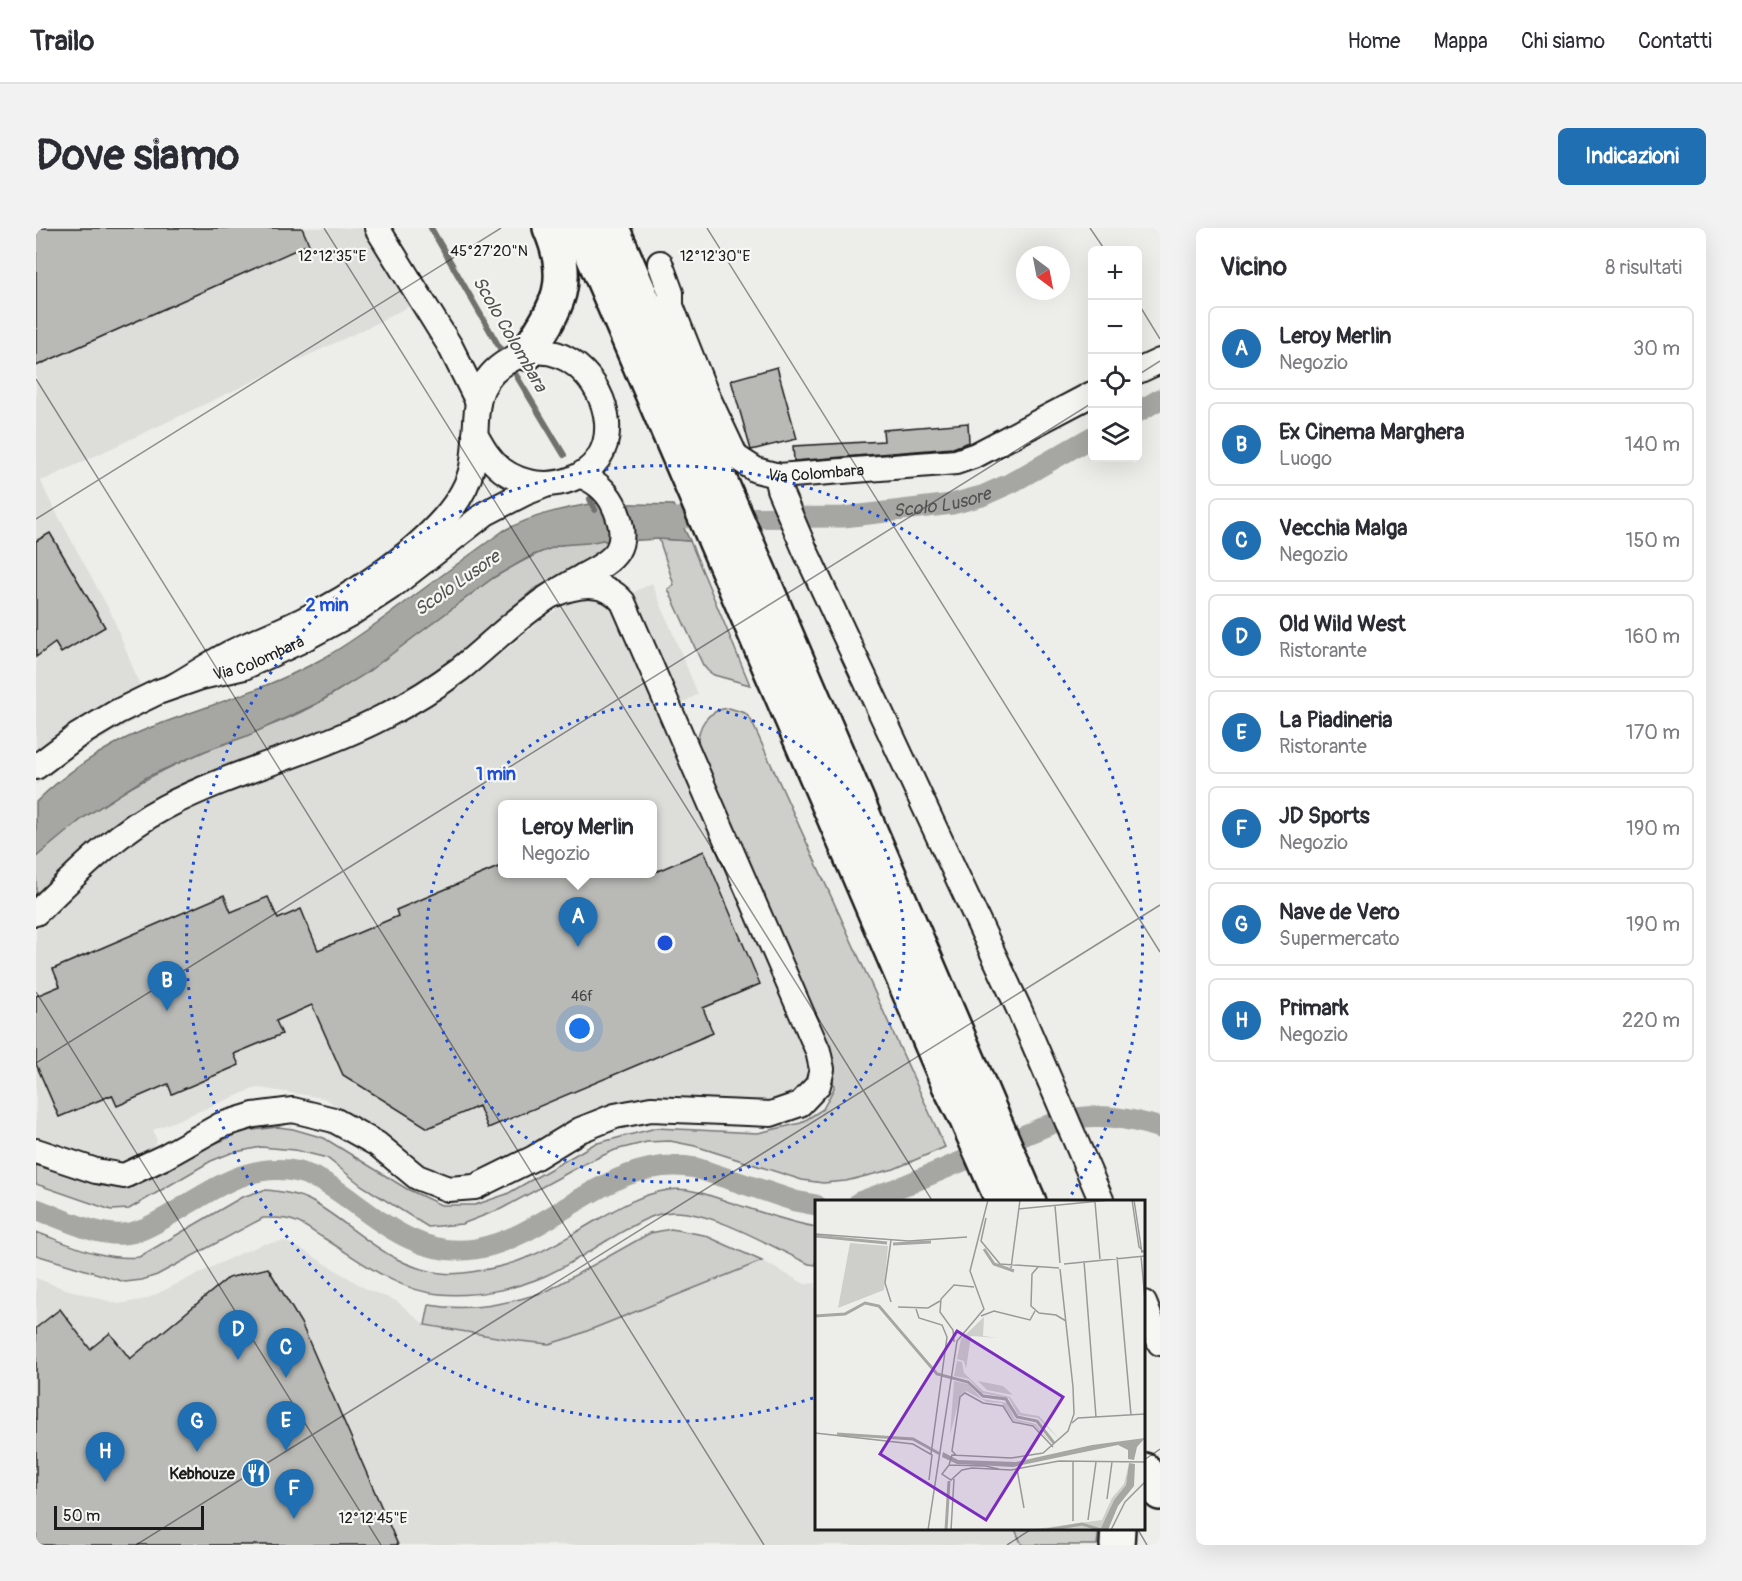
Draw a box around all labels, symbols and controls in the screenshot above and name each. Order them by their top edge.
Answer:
text: Trailo [30,24,94,59]
text: Home [1347,28,1400,55]
text: Mappa [1433,28,1488,55]
text: Chi siamo [1521,28,1605,55]
text: Contatti [1638,28,1712,55]
button: Indicazioni [1558,128,1706,185]
text: Dove siamo [36,130,239,182]
text: 45°27'20"N [450,242,528,261]
north arrow [1016,246,1070,300]
map controls [1088,246,1142,462]
button: + [1088,246,1142,300]
text: 12°12'35"E [298,247,366,266]
text: 12°12'30"E [680,247,750,266]
text: Vicino [1220,251,1287,283]
text: 8 risultati [1605,255,1682,280]
water label: Scolo Colombara [467,272,553,397]
button: − [1088,300,1142,354]
text: Leroy Merlin [1279,322,1392,350]
text: A [1235,336,1248,361]
text: 30 m [1633,336,1680,361]
text: Negozio [1279,350,1348,375]
button: locate [1088,354,1142,408]
button: layers [1088,408,1142,462]
text: Ex Cinema Marghera [1279,418,1464,446]
text: B [1236,432,1247,457]
text: 140 m [1625,432,1680,457]
text: Luogo [1279,446,1332,471]
street label: Via Colombara [765,460,865,487]
water label: Scolo Lusore [892,482,997,523]
text: Vecchia Malga [1279,514,1407,542]
text: C [1235,528,1248,553]
text: 150 m [1626,528,1680,553]
text: Negozio [1279,542,1348,567]
water label: Scolo Lusore [410,544,506,621]
text: 2 min [305,594,349,617]
text: Old Wild West [1279,610,1406,638]
text: D [1235,624,1248,649]
text: 160 m [1625,624,1680,649]
street label: Via Colombara [211,632,307,685]
text: Ristorante [1279,638,1367,663]
text: La Piadineria [1279,706,1392,734]
text: E [1236,720,1247,745]
text: 170 m [1626,720,1680,745]
text: Ristorante [1279,734,1367,759]
text: 1 min [476,763,516,786]
popup [498,800,657,878]
text: JD Sports [1279,802,1370,830]
text: Leroy Merlin [521,813,634,841]
text: F [1235,816,1248,841]
text: 190 m [1626,816,1680,841]
text: Negozio [1279,830,1348,855]
text: Negozio [521,841,590,866]
pin: A [558,898,598,947]
text: Nave de Vero [1279,898,1400,926]
text: G [1235,912,1248,937]
text: 190 m [1626,912,1680,937]
text: Supermercato [1279,926,1400,951]
centre of rings [655,933,675,953]
pin: B [148,962,186,1011]
house number: 46f [571,988,593,1005]
text: Primark [1279,994,1349,1022]
text: H [1235,1008,1248,1033]
text: 220 m [1622,1008,1680,1033]
your location [565,1014,594,1043]
text: Negozio [1279,1022,1348,1047]
inset map [815,1200,1145,1530]
pin: D [218,1310,258,1360]
pin: C [266,1328,306,1378]
pin: G [178,1402,216,1452]
pin: E [266,1402,306,1451]
pin: H [86,1432,124,1482]
restaurant icon: Kebhouze [240,1457,272,1489]
place label: Kebhouze [169,1464,236,1484]
pin: F [274,1470,314,1519]
scale bar [54,1503,204,1530]
text: 50 m [63,1506,100,1526]
text: 12°12'45"E [339,1509,408,1528]

